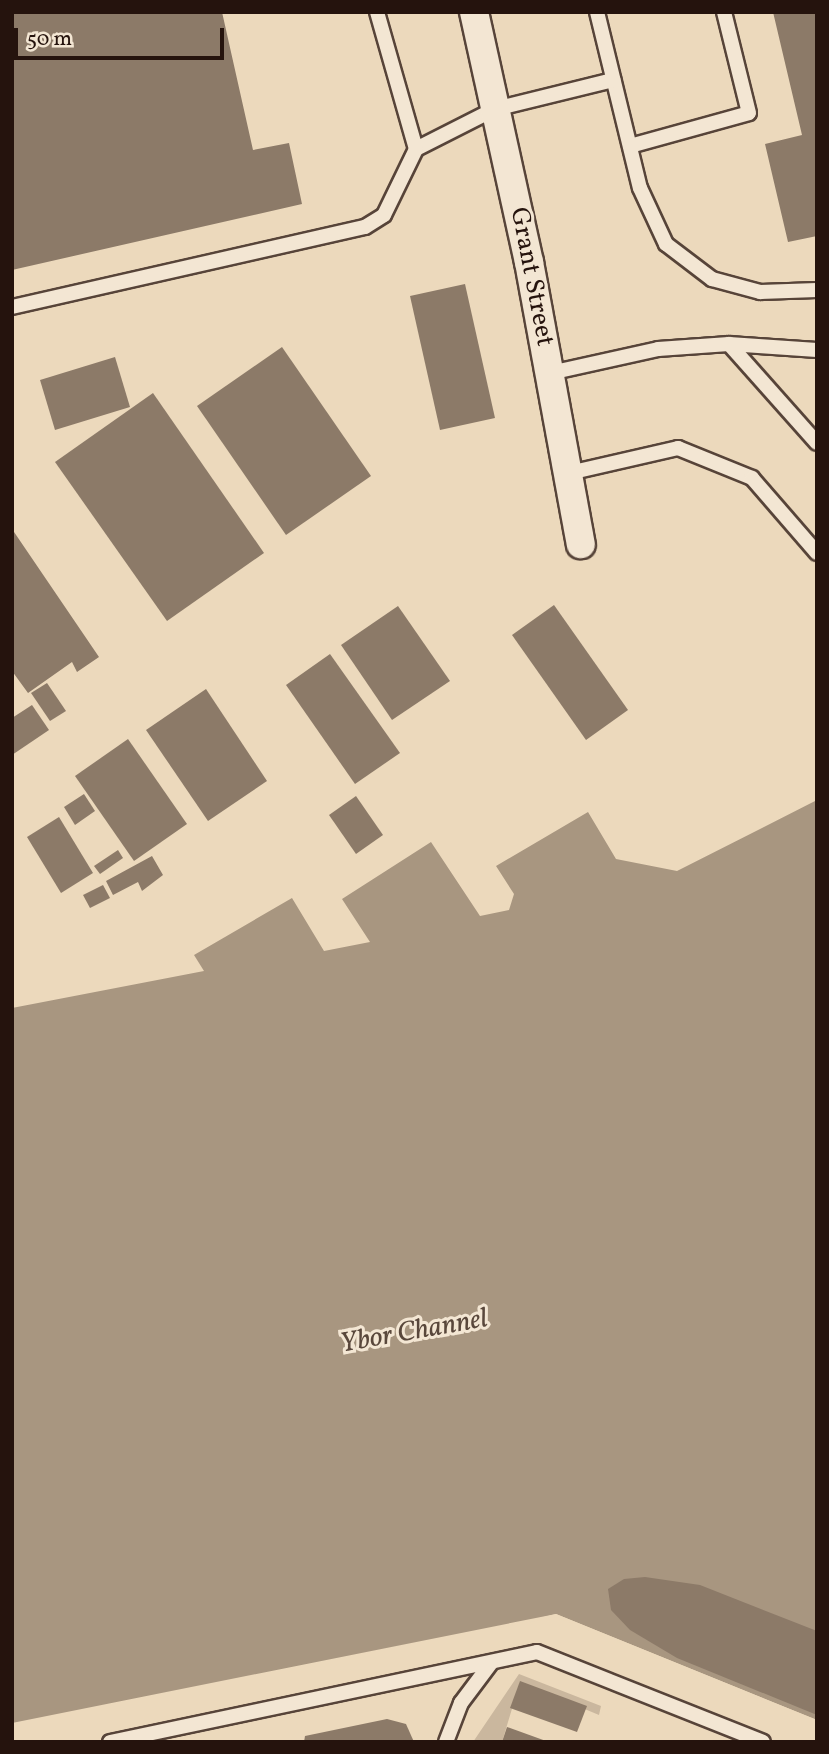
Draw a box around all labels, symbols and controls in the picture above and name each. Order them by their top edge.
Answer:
scale bar [18,14,228,58]
text: 50 m [27,25,72,54]
street label: Grant Street [502,205,560,349]
water label: Ybor Channel [338,1303,490,1361]

